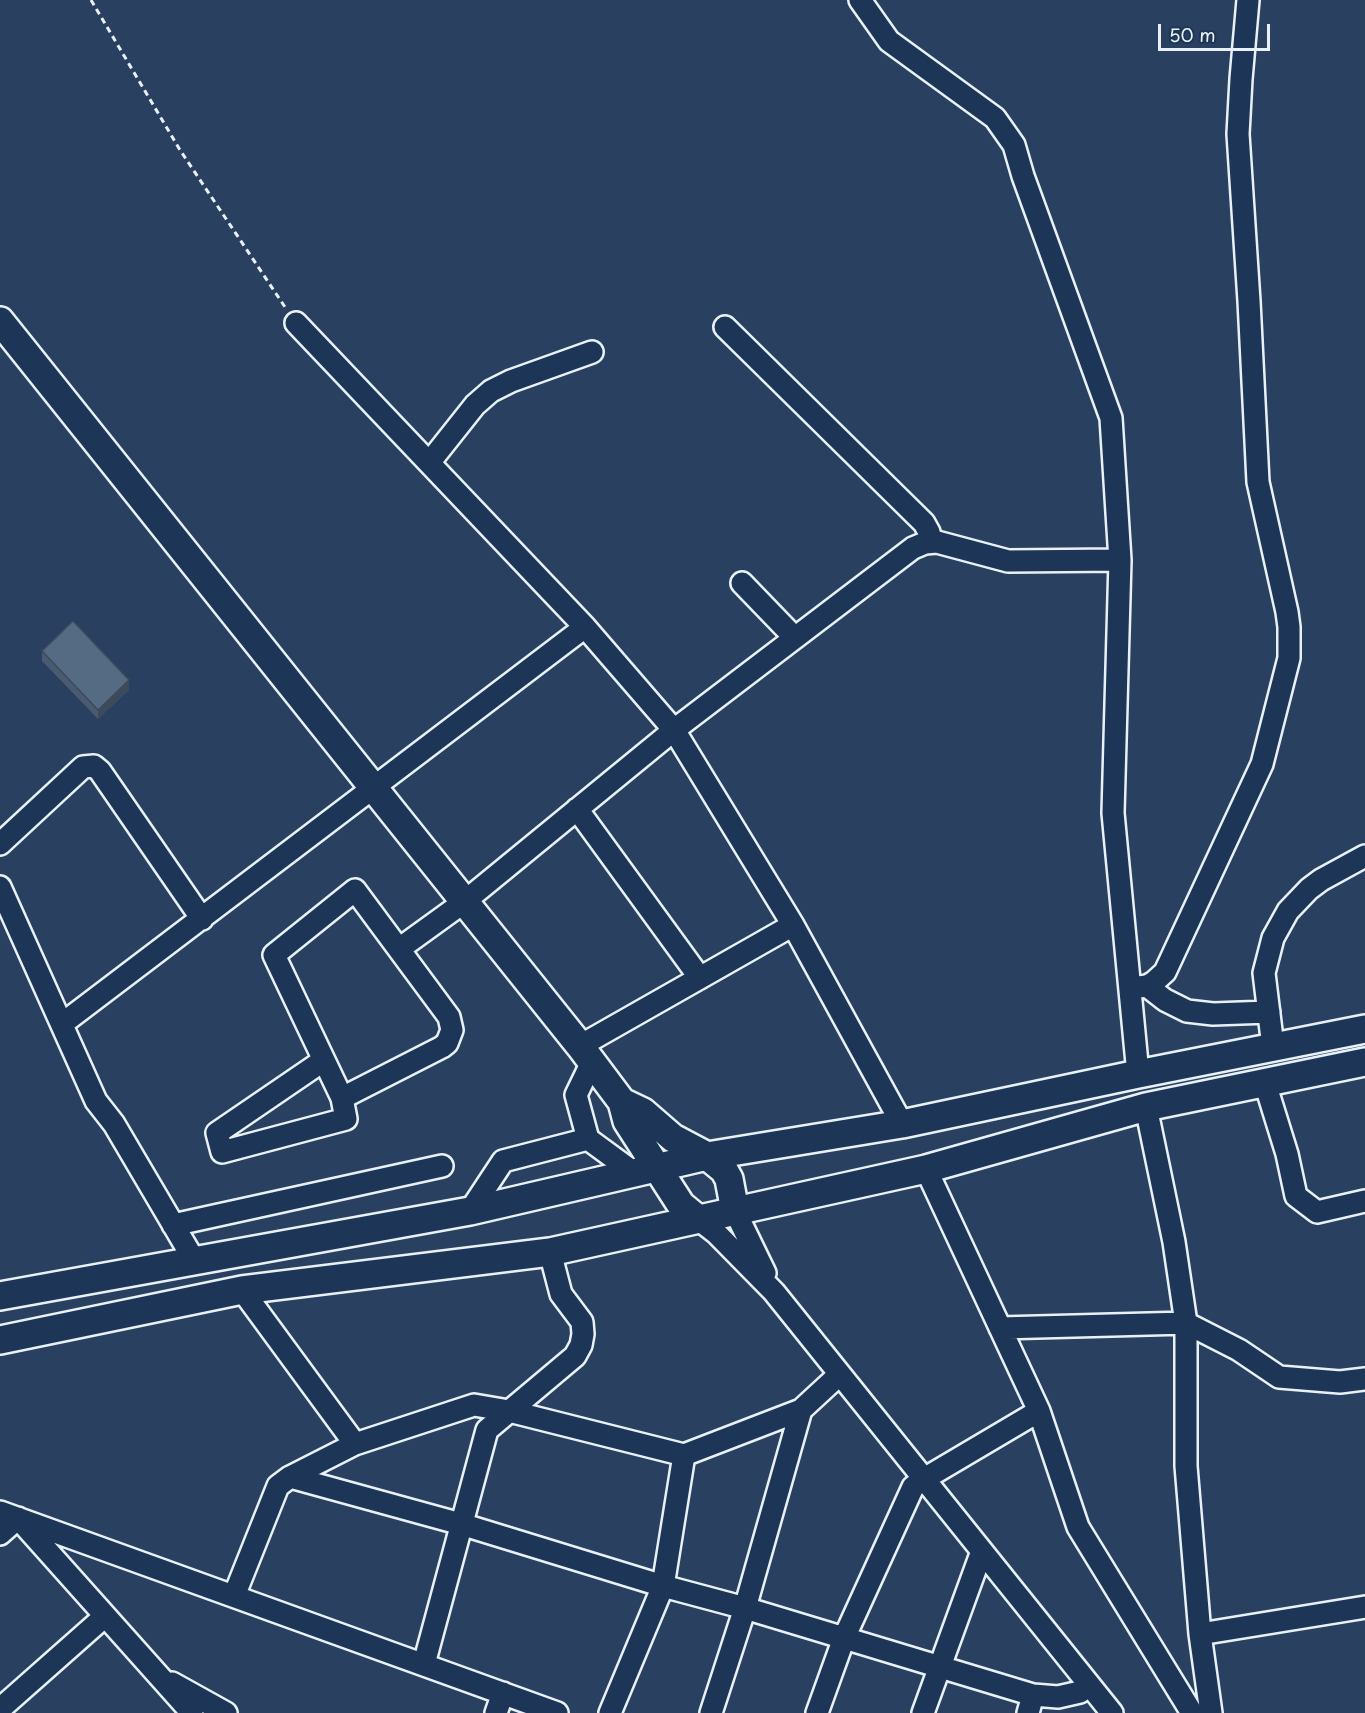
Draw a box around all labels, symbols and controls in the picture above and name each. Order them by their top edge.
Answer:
scale bar [1161,12,1274,50]
text: 50 m [1169,21,1216,48]

